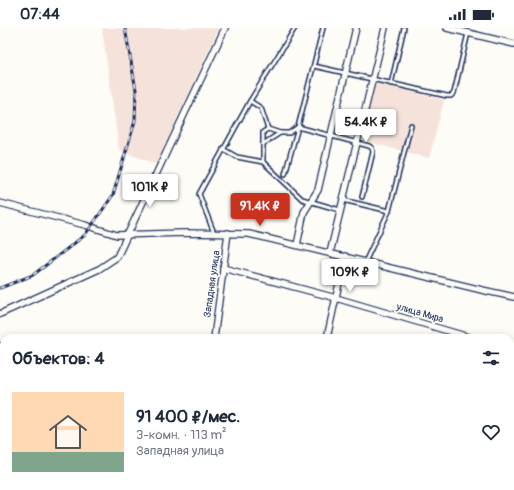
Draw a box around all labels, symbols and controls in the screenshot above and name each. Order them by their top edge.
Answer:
text: 07:44 [20,5,60,24]
pin: 54.4K ₽ [329,109,403,143]
text: 54.4K ₽ [344,114,388,130]
pin: 101K ₽ [117,174,183,208]
text: 101K ₽ [131,179,169,195]
pin: 91.4K ₽ [223,193,297,227]
text: 91.4K ₽ [240,198,280,214]
street label: Западная улица [201,249,223,318]
pin: 109K ₽ [317,259,383,293]
text: 109K ₽ [330,264,370,280]
street label: улица Мира [394,300,445,325]
icon: filters [480,347,502,369]
text: Объектов: 4 [12,348,104,369]
text: 91 400 ₽/мес. [136,406,240,427]
icon: home [44,408,92,456]
icon: heart [480,421,502,443]
text: 3-комн. · 113 m² [136,427,226,443]
text: Западная улица [136,443,224,459]

